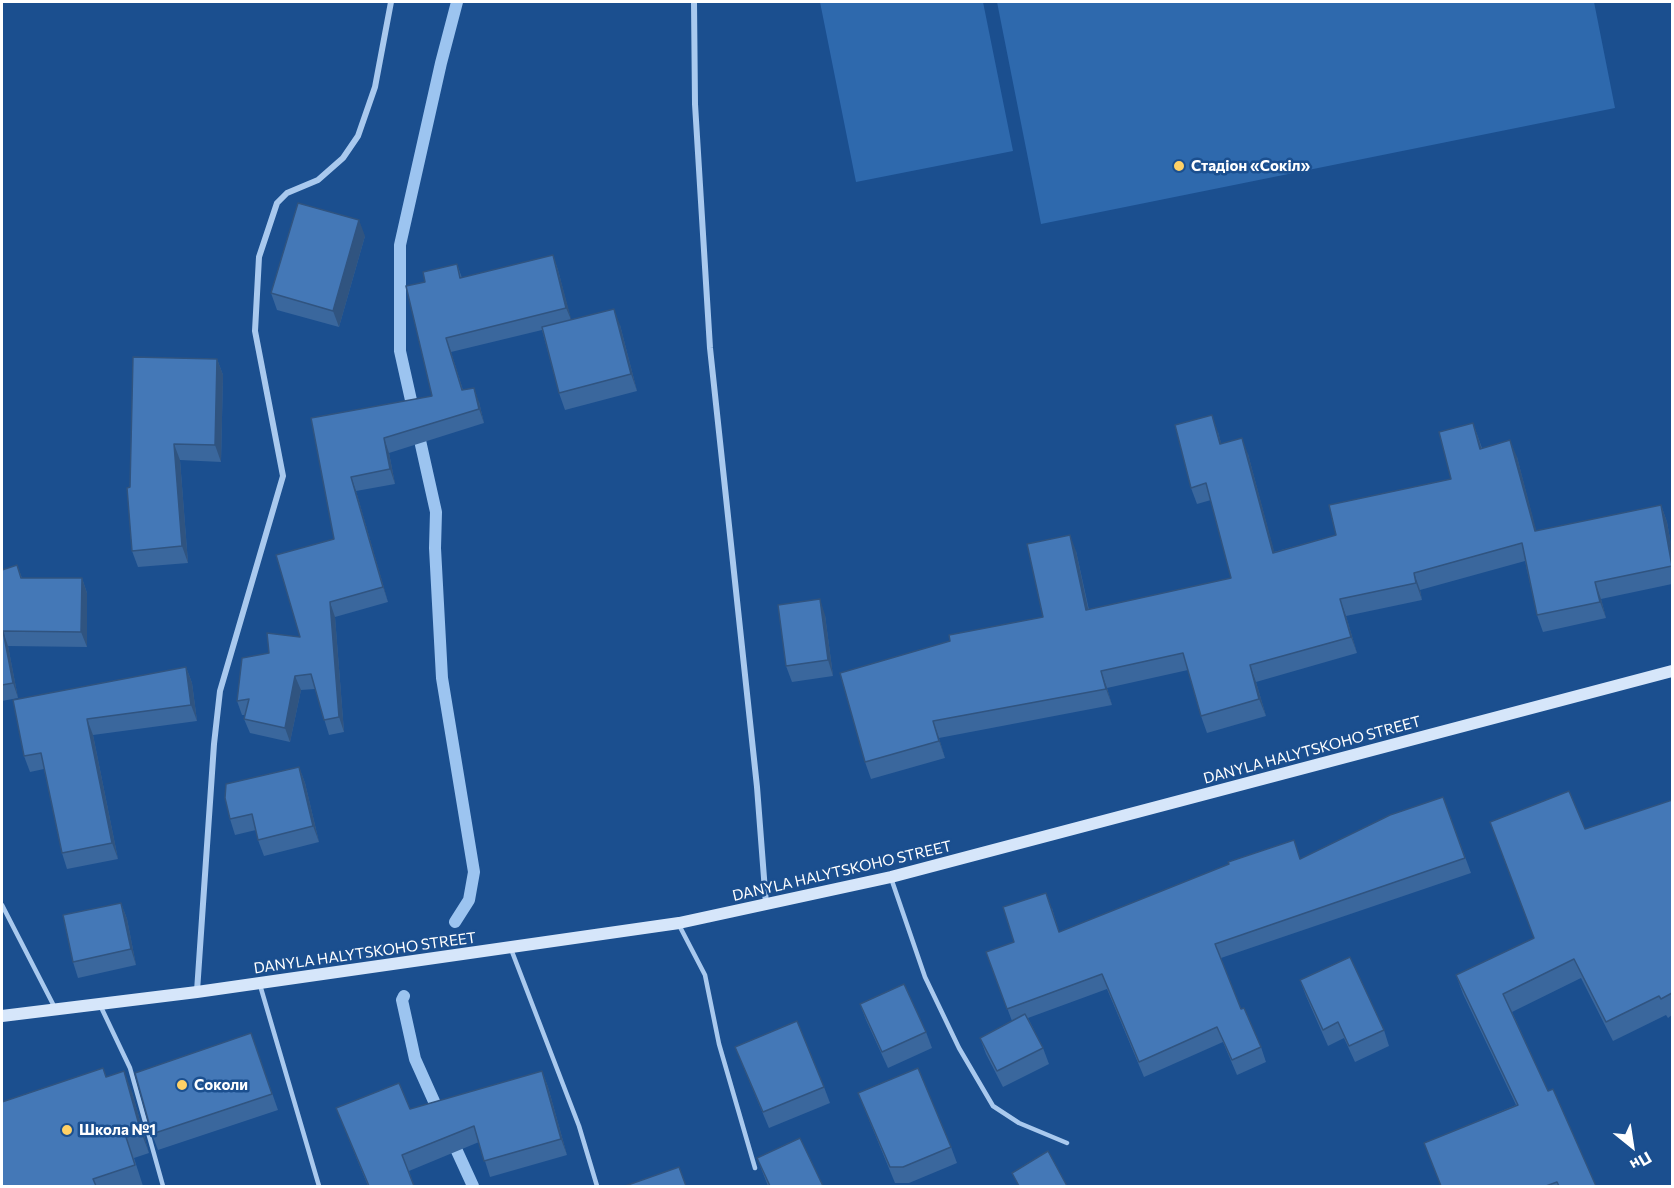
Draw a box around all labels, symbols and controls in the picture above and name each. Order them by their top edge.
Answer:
place label: Стадіон «Сокіл» [1191,157,1310,175]
marker: Стадіон «Сокіл» [1172,159,1186,173]
street label: DANYLA HALYTSKOHO STREET [1201,712,1423,788]
street label: DANYLA HALYTSKOHO STREET [731,837,953,905]
street label: DANYLA HALYTSKOHO STREET [253,928,477,978]
place label: Соколи [194,1076,248,1094]
marker: Соколи [175,1078,189,1092]
north arrow [1602,1116,1662,1176]
place label: Школа №1 [79,1121,156,1139]
marker: Школа №1 [60,1123,74,1137]
text: Пн [1627,1148,1655,1176]

